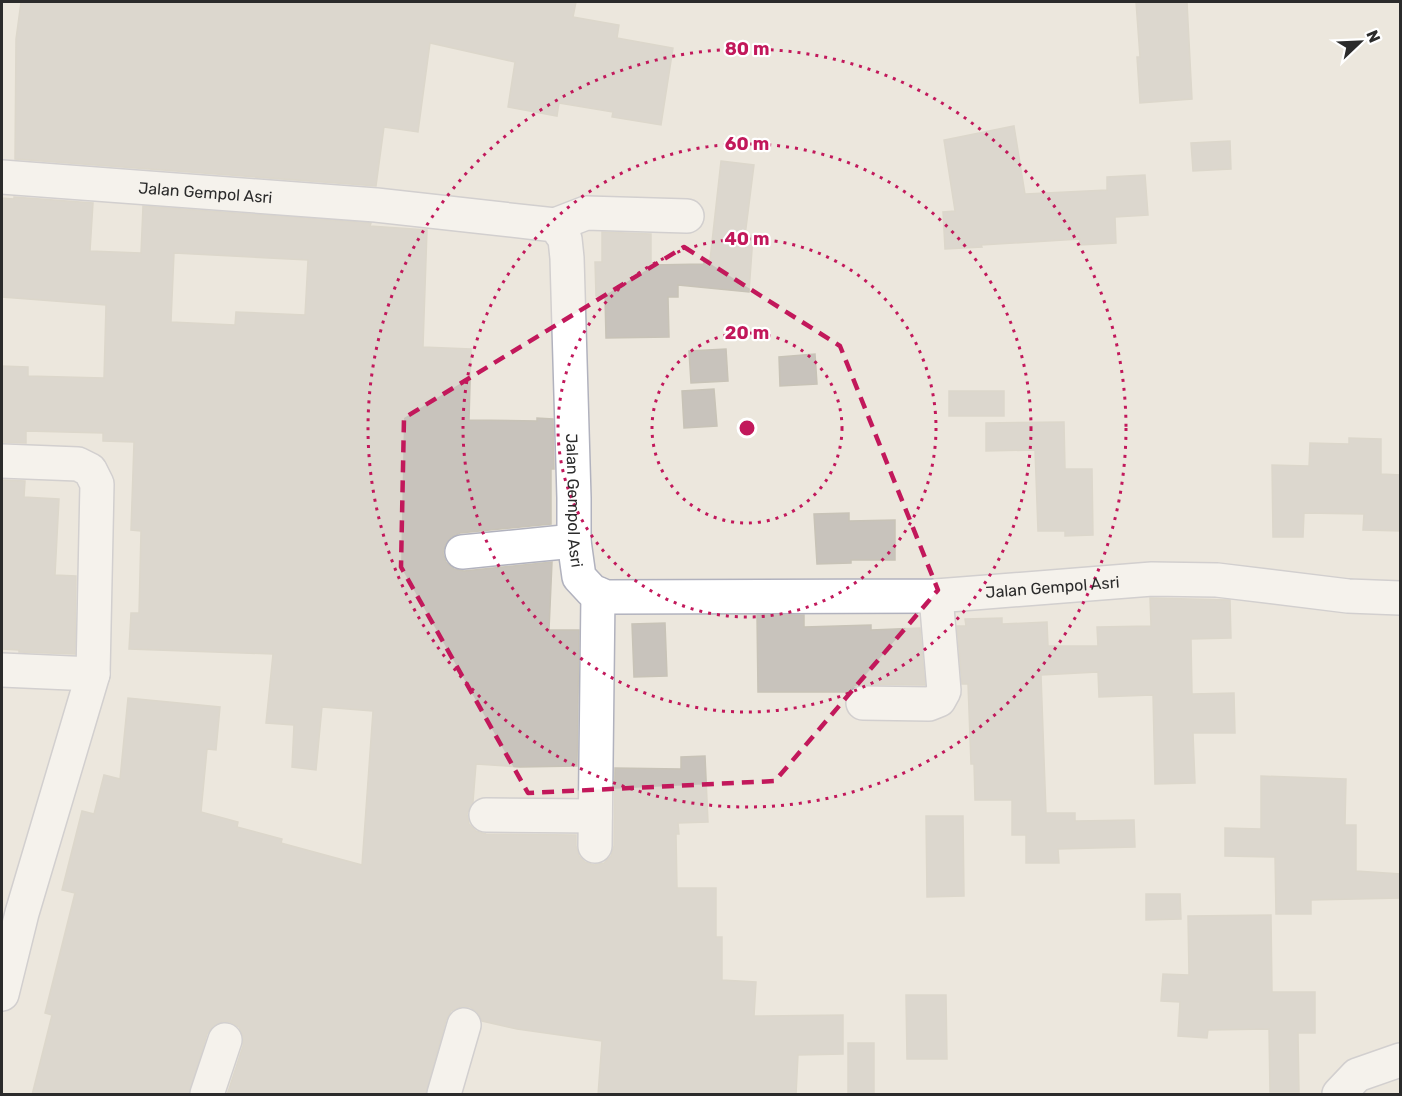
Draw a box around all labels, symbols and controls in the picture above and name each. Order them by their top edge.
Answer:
north arrow [1330,12,1390,72]
text: N [1362,27,1384,45]
text: 80 m [725,38,769,60]
text: 60 m [725,133,769,155]
street label: Jalan Gempol Asri [138,178,273,207]
text: 40 m [725,228,769,250]
text: 20 m [725,322,769,344]
centre of rings [737,418,757,438]
street label: Jalan Gempol Asri [563,433,587,569]
street label: Jalan Gempol Asri [985,572,1120,602]

